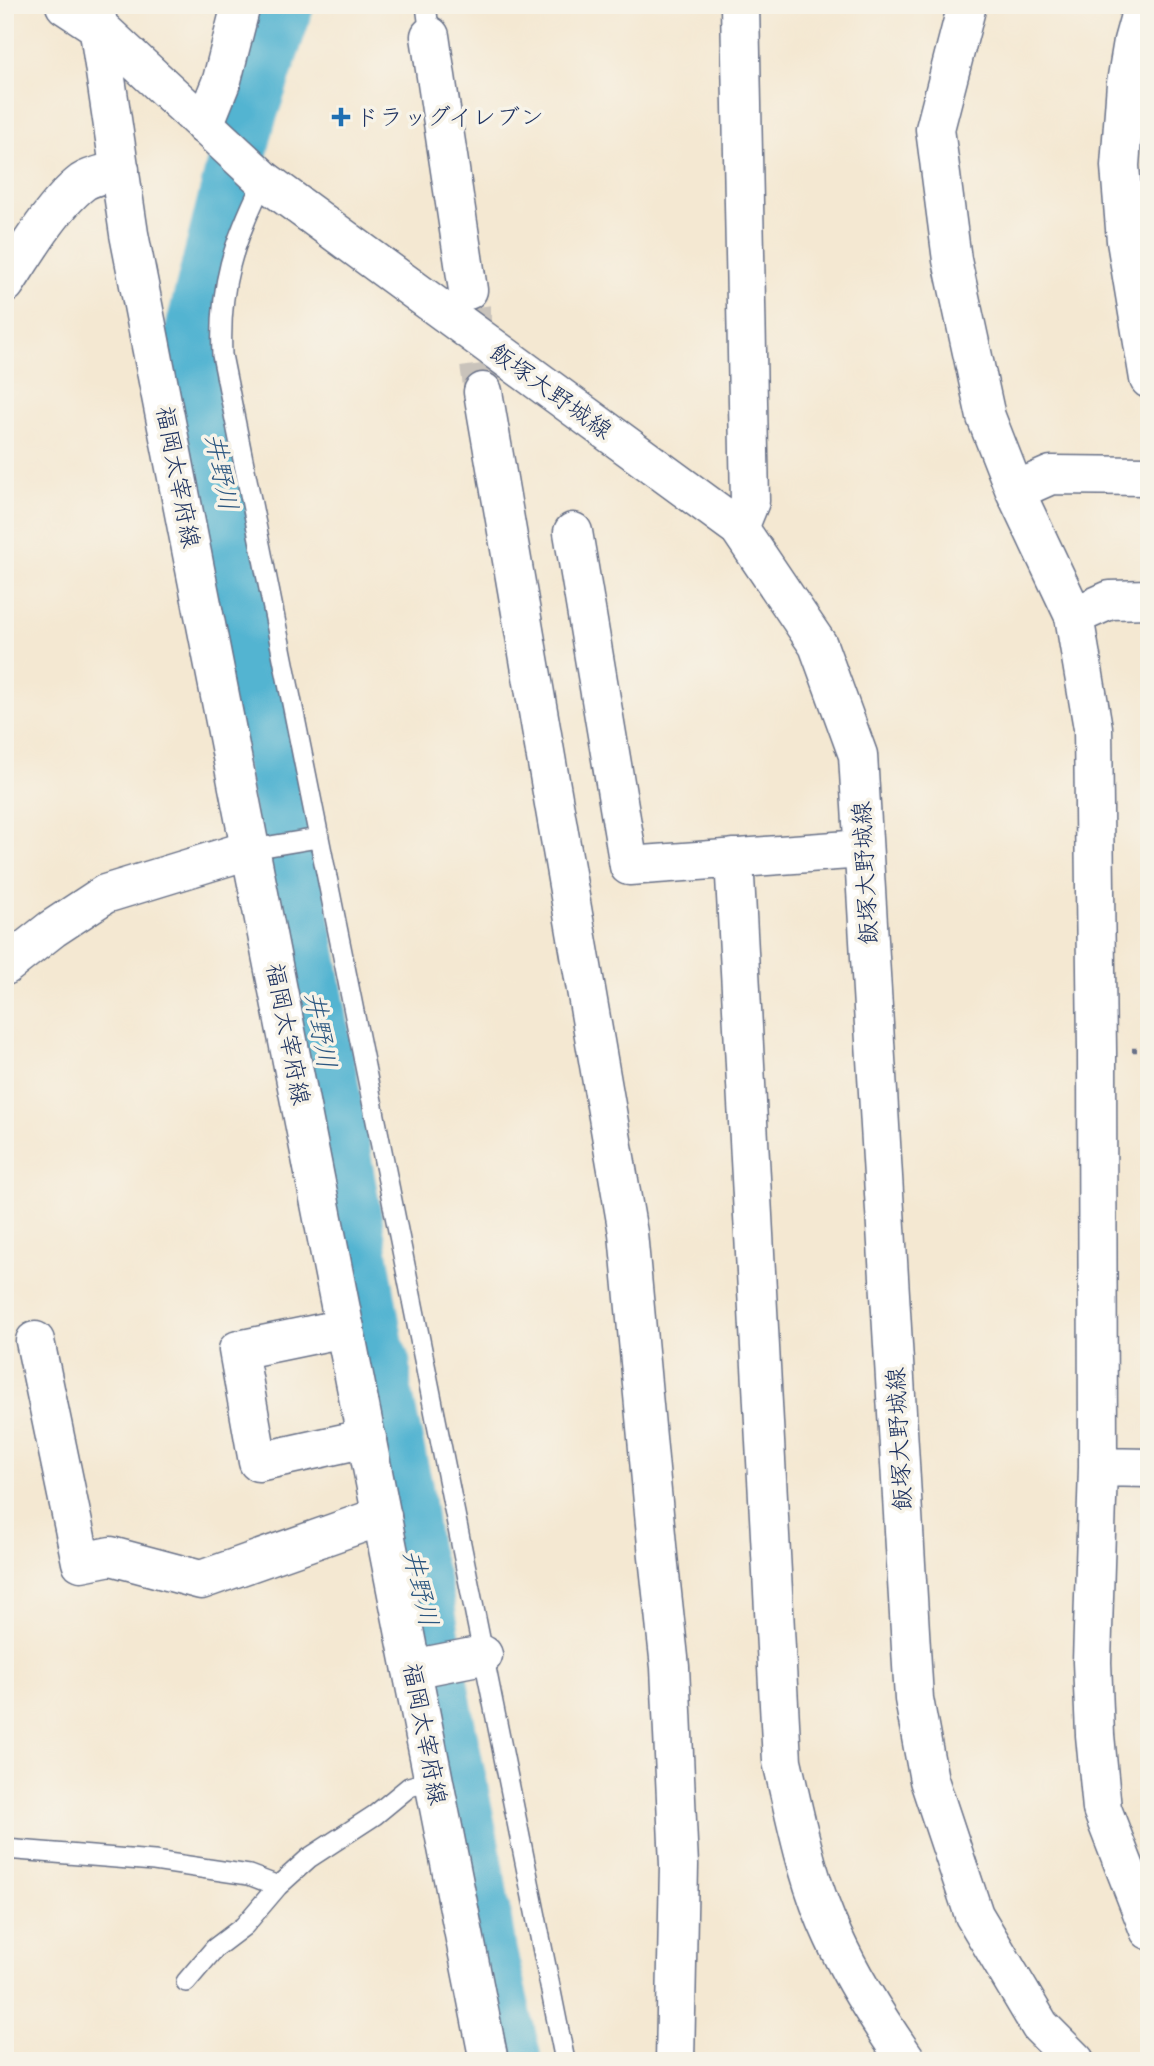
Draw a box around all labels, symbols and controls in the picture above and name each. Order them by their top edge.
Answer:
place label: ドラッグイレブン [355,100,544,132]
marker: ドラッグイレブン [333,109,349,125]
street label: 飯塚大野城線 [484,335,619,445]
street label: 福岡太宰府線 [150,403,208,551]
water label: 井野川 [198,430,247,514]
street label: 飯塚大野城線 [844,800,884,946]
street label: 福岡太宰府線 [260,960,318,1108]
water label: 井野川 [297,988,346,1071]
street label: 飯塚大野城線 [878,1366,918,1512]
water label: 井野川 [396,1546,447,1630]
street label: 福岡太宰府線 [397,1660,455,1808]

